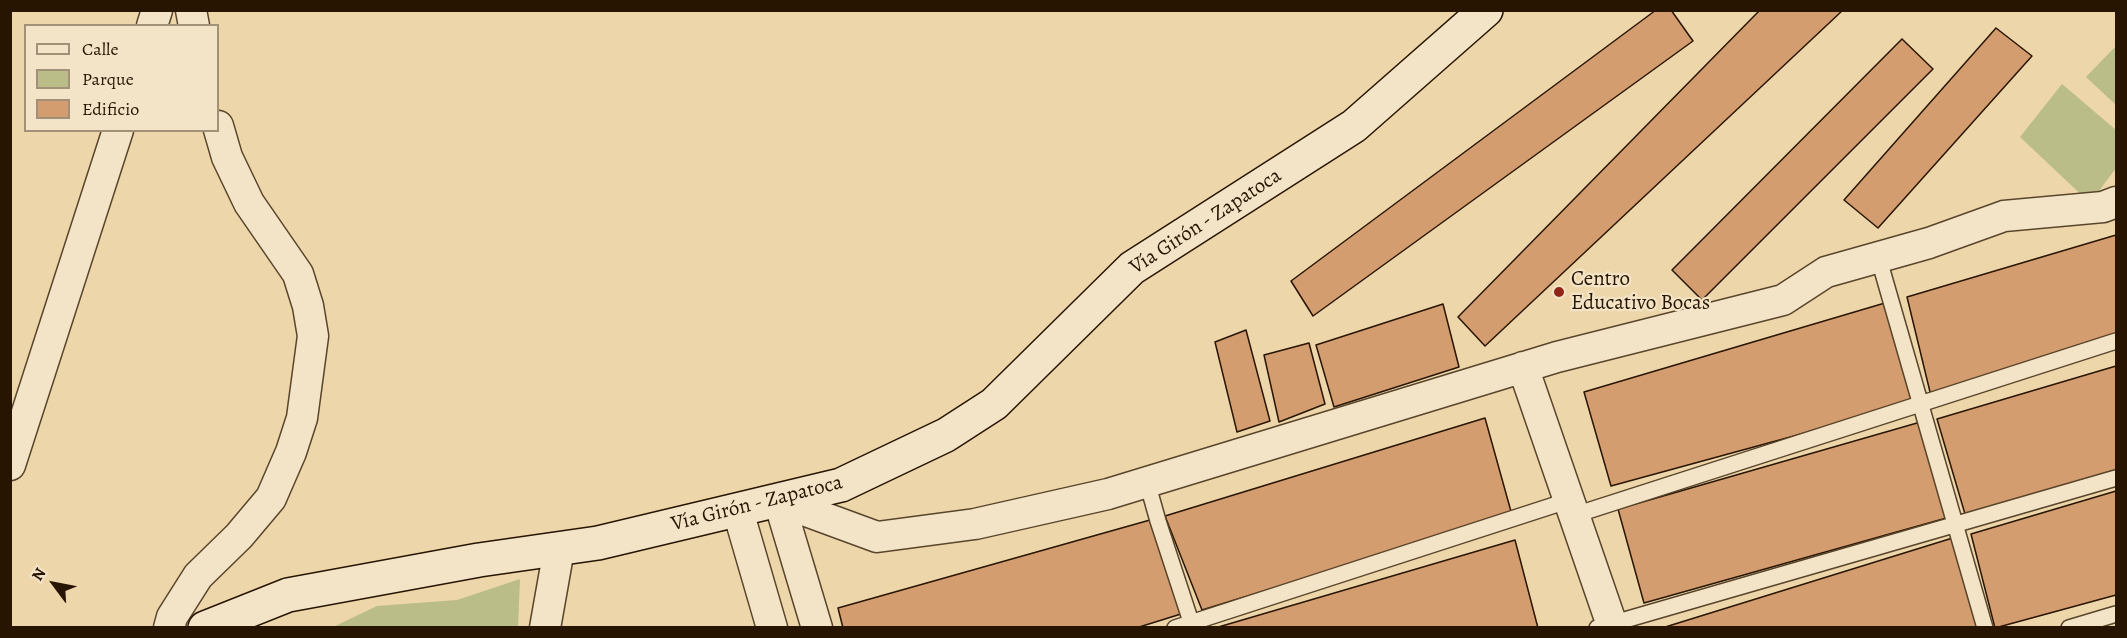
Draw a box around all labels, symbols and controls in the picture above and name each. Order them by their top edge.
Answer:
legend [24,24,219,132]
text: Calle [82,37,119,61]
text: Parque [82,67,134,91]
text: Edificio [82,97,139,121]
street label: Vía Girón - Zapatoca [1125,164,1287,280]
place label: Centro Educativo Bocas [1571,267,1710,317]
marker: Centro Educativo Bocas [1552,285,1566,299]
street label: Vía Girón - Zapatoca [669,470,845,538]
north arrow [24,554,84,614]
text: N [26,564,51,585]

